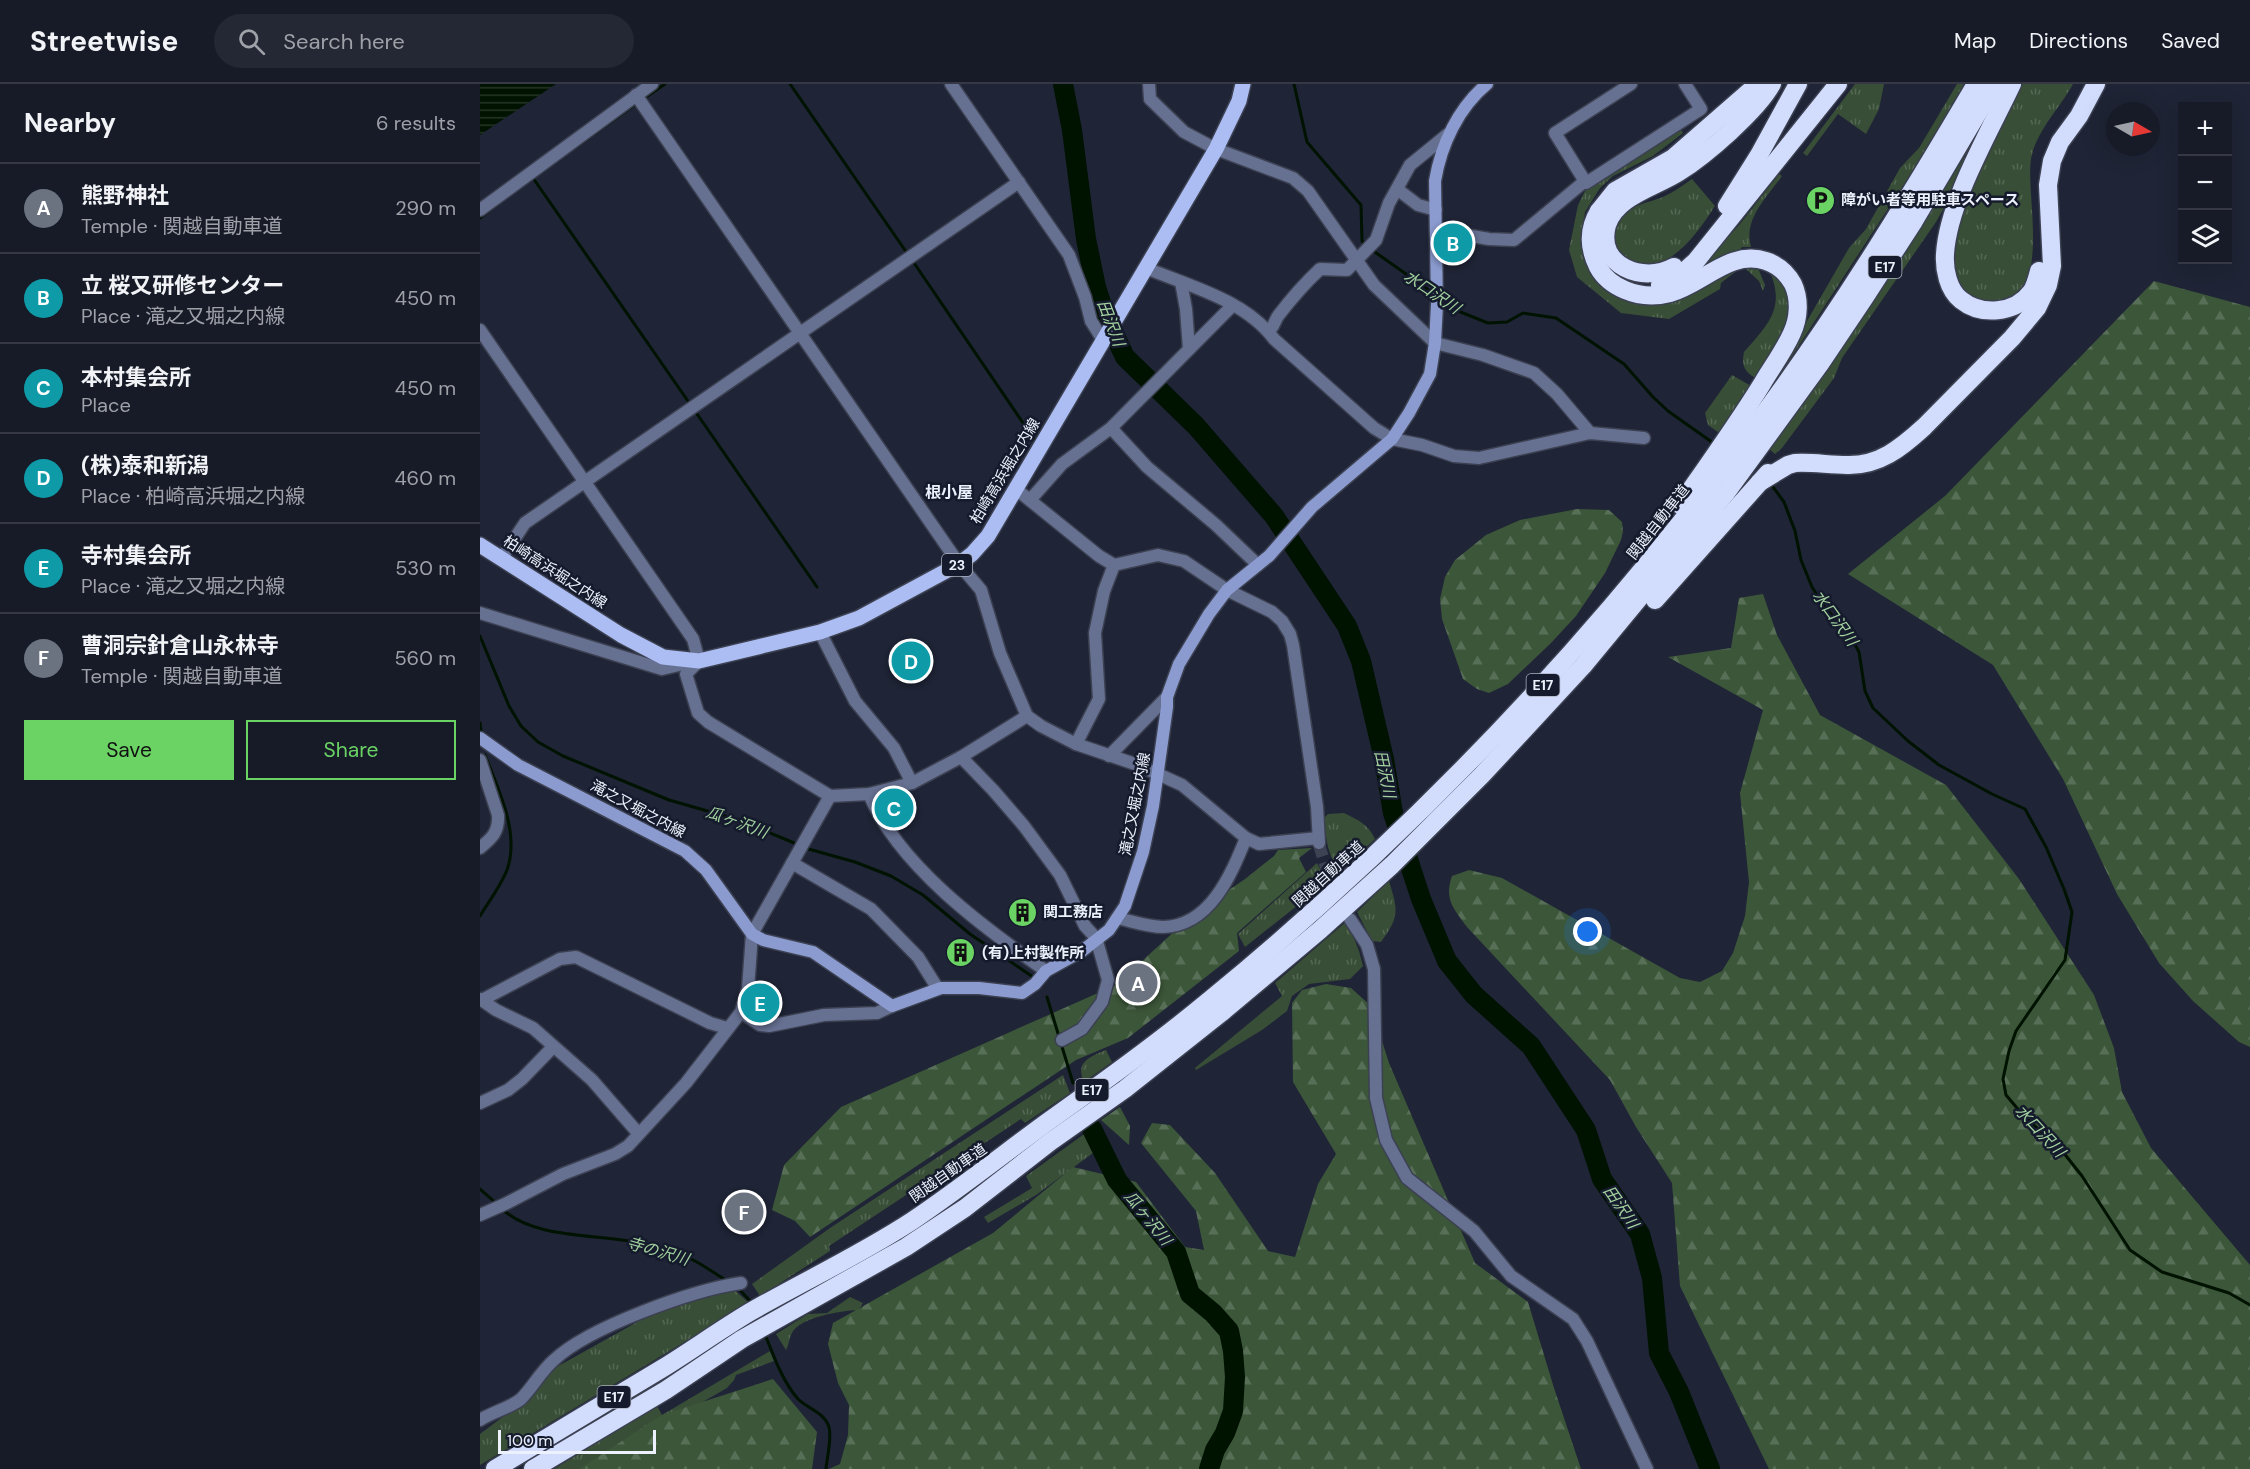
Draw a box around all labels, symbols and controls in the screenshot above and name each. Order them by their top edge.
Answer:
search box [214,14,634,68]
text: Streetwise [30,23,178,60]
icon: search [235,25,268,58]
text: Search here [283,27,405,56]
text: Map [1954,27,1996,55]
text: Directions [2029,27,2128,55]
text: Saved [2161,27,2220,55]
north arrow [2106,102,2160,156]
map controls [2178,102,2232,264]
button: + [2178,102,2232,156]
text: Nearby [24,106,116,140]
text: 6 results [376,110,456,136]
button: − [2178,156,2232,210]
text: 熊野神社 [81,181,169,210]
parking icon: 障がい者等用駐車スペース [1804,184,1836,216]
place label: 障がい者等用駐車スペース [1841,190,2019,210]
text: A [36,195,51,221]
text: 290 m [395,195,456,221]
button: layers [2178,210,2232,264]
text: Temple · 関越自動車道 [81,213,283,239]
pin: B [1434,220,1472,266]
road number: E17 [1868,256,1902,278]
water label: 水口沢川 [1400,265,1466,320]
text: 立 桜又研修センター [81,271,284,300]
text: B [37,285,50,311]
text: 450 m [395,285,456,311]
water label: 田沢川 [1093,297,1130,351]
text: Place · 滝之又堀之内線 [81,303,285,329]
text: 本村集会所 [81,363,191,392]
text: C [36,375,51,401]
text: 450 m [395,375,456,401]
text: Place [81,392,131,418]
street label: 柏崎高浜堀之内線 [966,414,1044,528]
text: (株)泰和新潟 [81,451,209,480]
text: D [36,465,51,491]
text: 460 m [394,465,456,491]
street label: 関越自動車道 [1622,480,1694,564]
district label: 根小屋 [925,482,973,503]
text: Place · 柏崎高浜堀之内線 [81,483,305,509]
street label: 柏崎高浜堀之内線 [499,531,611,613]
text: 寺村集会所 [81,541,191,570]
road number: 23 [942,554,972,576]
text: E [38,555,49,581]
text: 530 m [395,555,456,581]
text: Place · 滝之又堀之内線 [81,573,285,599]
water label: 水口沢川 [1808,586,1863,652]
text: 曹洞宗針倉山永林寺 [81,631,279,660]
pin: D [892,638,930,684]
text: F [38,645,49,671]
text: 560 m [394,645,456,671]
text: Temple · 関越自動車道 [81,663,283,689]
road number: E17 [1526,674,1560,696]
button: Save [24,720,234,780]
button: Share [246,720,456,780]
water label: 田沢川 [1370,748,1401,802]
street label: 滝之又堀之内線 [1115,751,1155,857]
street label: 滝之又堀之内線 [587,776,689,842]
pin: C [874,786,914,830]
water label: 瓜ヶ沢川 [703,801,773,843]
street label: 関越自動車道 [1288,836,1368,912]
building icon: 関工務店 [1006,896,1038,928]
place label: 関工務店 [1043,902,1103,922]
your location [1573,917,1602,946]
building icon: (有)上村製作所 [945,937,977,969]
place label: (有)上村製作所 [982,943,1084,963]
pin: A [1118,960,1158,1006]
pin: E [740,980,780,1026]
road number: E17 [1076,1079,1108,1101]
water label: 水口沢川 [2010,1100,2071,1163]
street label: 関越自動車道 [905,1139,991,1207]
water label: 田沢川 [1599,1181,1645,1234]
water label: 瓜ヶ沢川 [1120,1187,1178,1251]
pin: F [724,1190,764,1234]
water label: 寺の沢川 [624,1232,694,1270]
road number: E17 [598,1386,630,1408]
scale bar [498,1427,656,1454]
text: 100 m [507,1430,552,1451]

